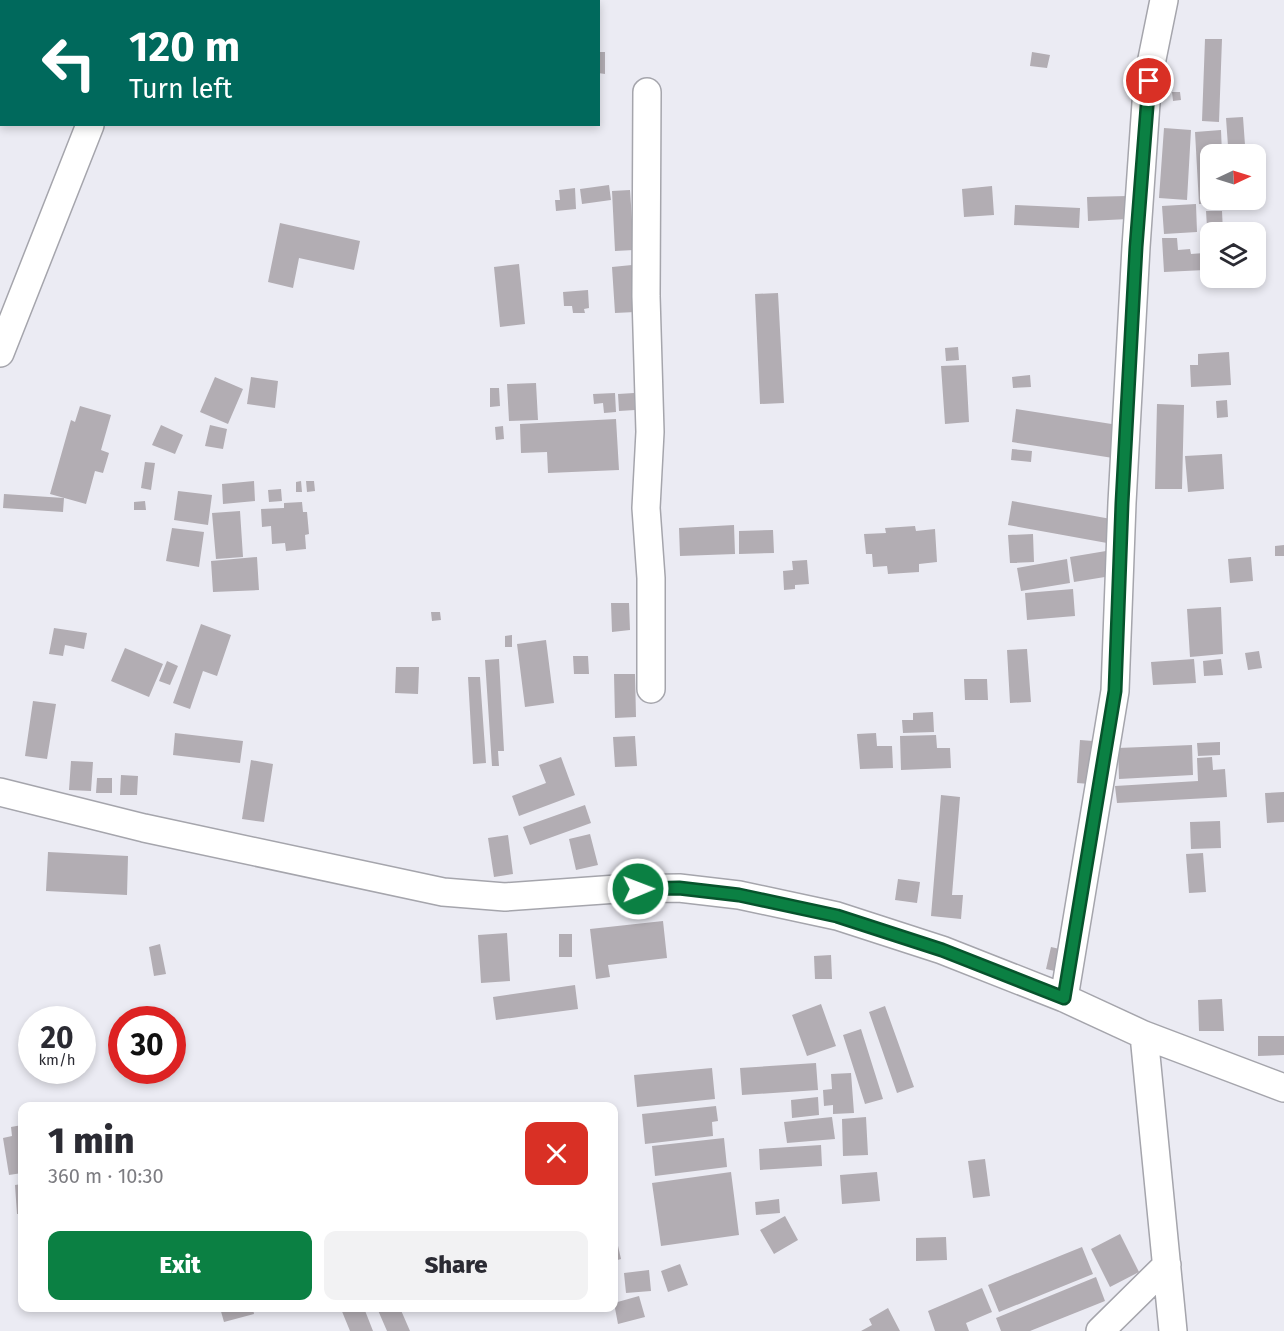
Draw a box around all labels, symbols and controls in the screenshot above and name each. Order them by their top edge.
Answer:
text: 120 m [129,22,240,72]
icon: left [30,24,108,102]
pin [1123,55,1174,106]
icon: arrive [1132,64,1165,97]
text: Turn left [129,73,232,105]
north arrow [1200,144,1266,210]
map controls [1200,144,1266,288]
button: layers [1200,222,1266,288]
position arrow [606,857,670,921]
speed limit sign: 30 [108,1006,186,1084]
text: 20 [40,1020,74,1056]
text: km/h [38,1051,76,1069]
text: 1 min [48,1119,134,1163]
button: close [525,1122,588,1185]
text: 360 m · 10:30 [48,1164,164,1188]
button: Exit [48,1231,312,1300]
button: Share [324,1231,588,1300]

